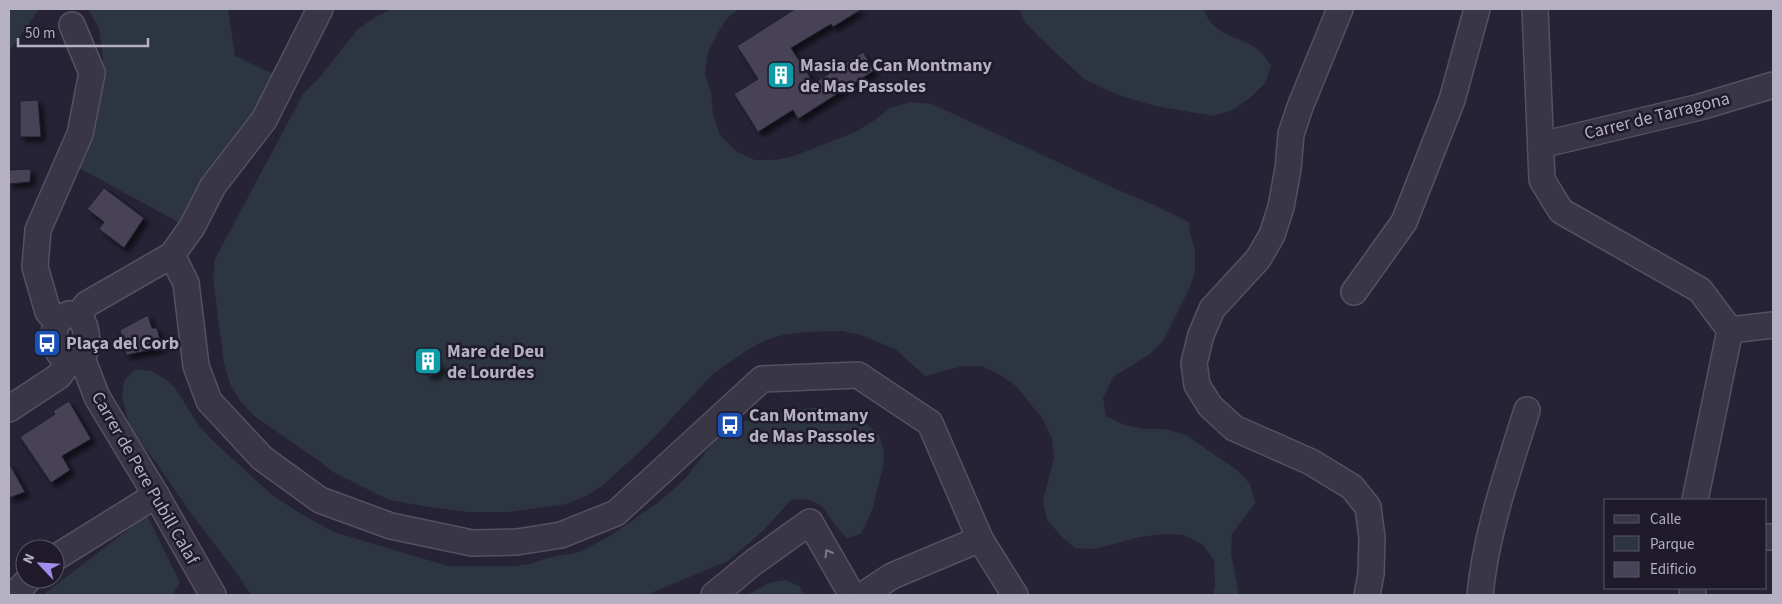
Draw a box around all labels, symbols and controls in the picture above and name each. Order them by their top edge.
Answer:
scale bar [18,15,148,47]
text: 50 m [25,23,55,44]
place label: Masia de Can Montmany de Mas Passoles [800,53,992,99]
building icon: Masia de Can Montmany de Mas Passoles [766,60,796,90]
street label: Carrer de Tarragona [1582,86,1732,146]
bus stop icon: Plaça del Corb [32,328,62,358]
place label: Plaça del Corb [66,331,179,356]
place label: Mare de Deu de Lourdes [447,339,544,385]
building icon: Mare de Deu de Lourdes [413,346,443,376]
street label: Carrer de Pere Pubill Calaf [85,387,205,570]
place label: Can Montmany de Mas Passoles [749,403,875,449]
bus stop icon: Can Montmany de Mas Passoles [715,410,745,440]
legend [1604,499,1767,589]
text: Calle [1650,509,1681,530]
text: Parque [1650,534,1694,555]
north arrow [15,539,65,589]
one-way arrow [824,549,834,558]
text: N [18,550,40,567]
text: Edificio [1650,559,1697,580]

